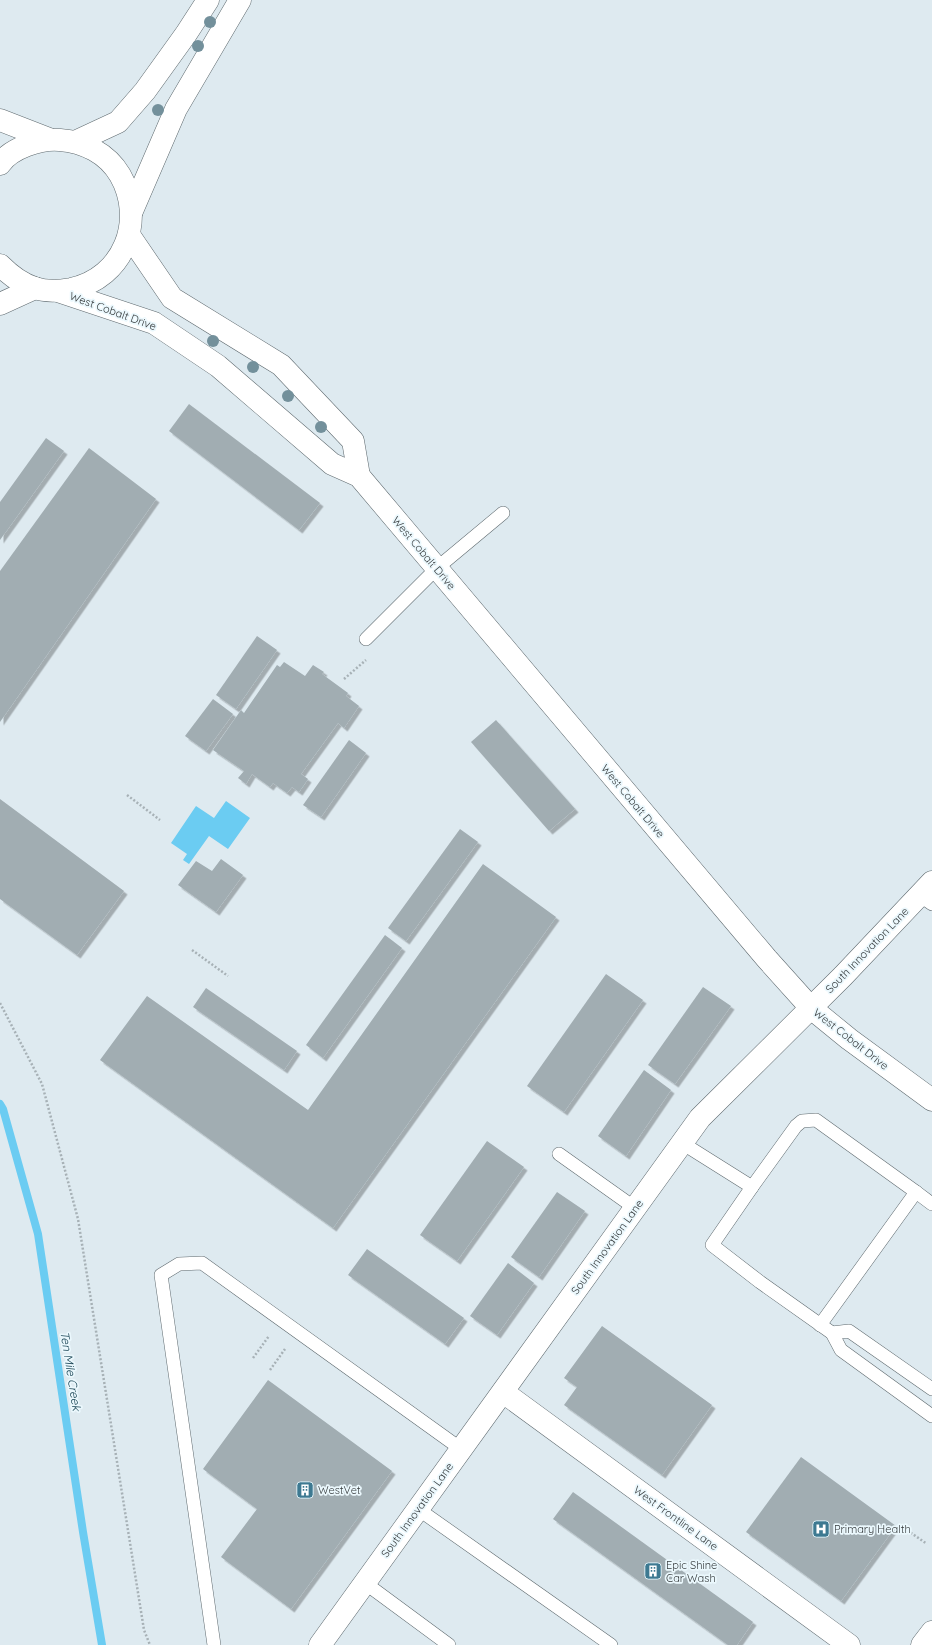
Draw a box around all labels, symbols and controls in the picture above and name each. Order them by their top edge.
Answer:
street label: West Cobalt Drive [68,289,158,333]
street label: West Cobalt Drive [389,513,459,593]
street label: West Cobalt Drive [598,761,668,841]
street label: South Innovation Lane [822,904,912,996]
street label: West Cobalt Drive [811,1005,891,1073]
street label: South Innovation Lane [568,1197,646,1297]
water label: Ten Mile Creek [57,1330,85,1413]
street label: South Innovation Lane [378,1460,456,1560]
building icon: WestVet [295,1480,315,1500]
place label: WestVet [318,1483,361,1497]
street label: West Frontline Lane [631,1483,721,1553]
hospital icon: Primary Health [811,1519,831,1539]
place label: Primary Health [834,1522,911,1536]
place label: Epic Shine Car Wash [666,1558,717,1585]
building icon: Epic Shine Car Wash [643,1561,663,1581]

